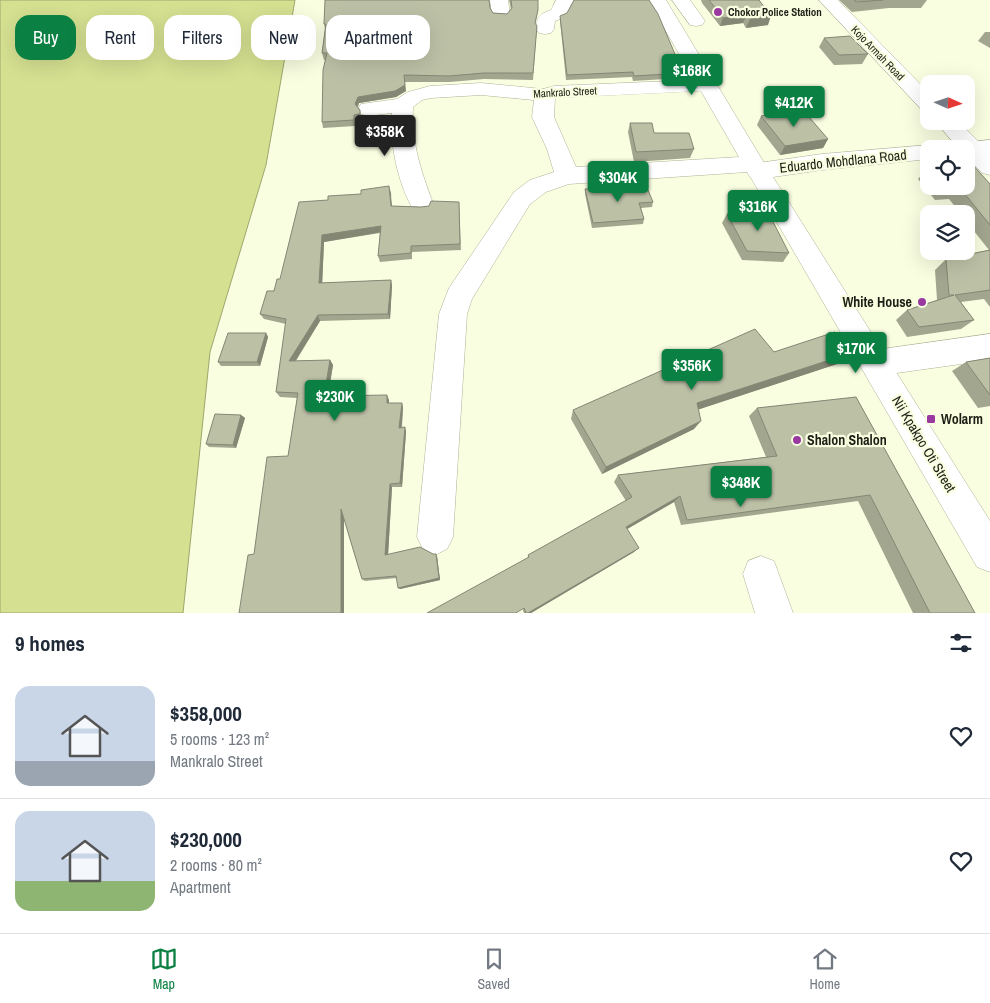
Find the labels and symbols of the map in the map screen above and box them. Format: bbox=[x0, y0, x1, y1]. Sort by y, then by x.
place label: Chokor Police Station bbox=[728, 5, 822, 19]
marker: Chokor Police Station bbox=[712, 6, 724, 18]
street label: Kojo Armah Road bbox=[848, 23, 908, 83]
pin: $168K bbox=[657, 54, 727, 96]
north arrow bbox=[920, 75, 975, 130]
street label: Mankralo Street bbox=[533, 83, 598, 101]
pin: $412K bbox=[759, 86, 829, 128]
pin: $358K bbox=[350, 114, 420, 157]
street label: Eduardo Mohdlana Road bbox=[779, 145, 907, 177]
pin: $304K bbox=[583, 160, 653, 203]
pin: $316K bbox=[723, 190, 793, 232]
place label: White House bbox=[842, 293, 912, 311]
marker: White House bbox=[916, 296, 928, 308]
pin: $170K bbox=[821, 332, 891, 374]
pin: $356K bbox=[657, 348, 727, 391]
pin: $230K bbox=[300, 380, 370, 422]
street label: Nii Kpakpo Oti Street bbox=[888, 393, 960, 495]
place label: Wolarm bbox=[941, 410, 983, 428]
marker: Wolarm bbox=[925, 413, 937, 425]
place label: Shalon Shalon bbox=[807, 431, 887, 449]
marker: Shalon Shalon bbox=[791, 434, 803, 446]
pin: $348K bbox=[706, 466, 776, 508]

